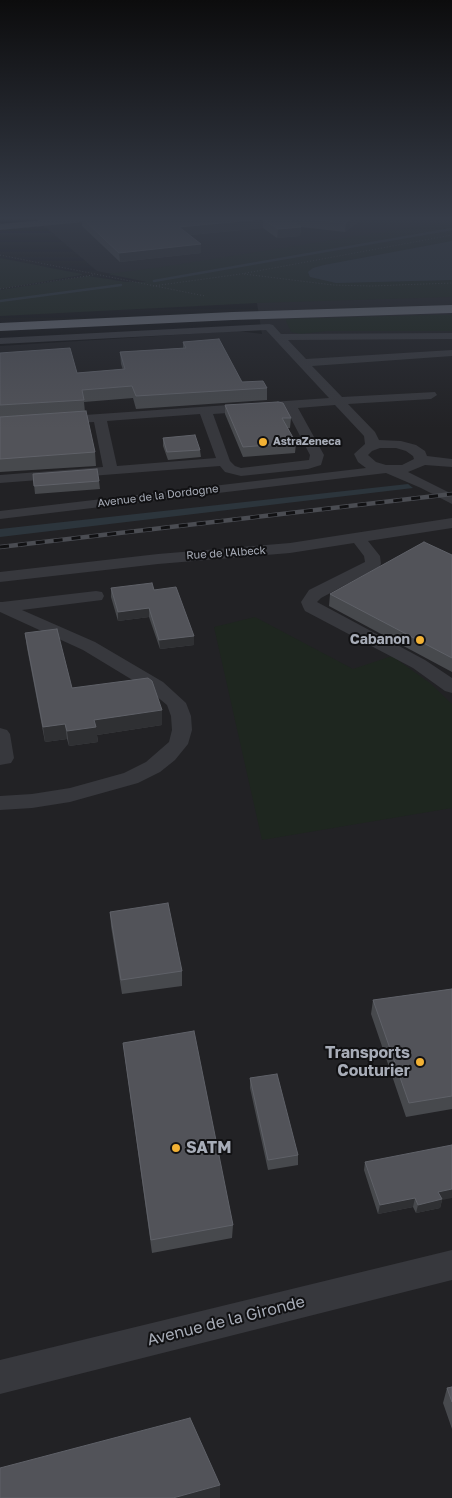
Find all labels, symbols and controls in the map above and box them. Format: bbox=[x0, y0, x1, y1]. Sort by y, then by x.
place label: AstraZeneca bbox=[273, 435, 341, 449]
marker: AstraZeneca bbox=[257, 436, 269, 448]
street label: Avenue de la Dordogne bbox=[97, 482, 219, 510]
street label: Rue de l'Albeck bbox=[186, 544, 266, 562]
place label: Cabanon bbox=[350, 632, 410, 648]
marker: Cabanon bbox=[414, 634, 426, 646]
place label: Transports Couturier bbox=[325, 1043, 410, 1081]
marker: Transports Couturier bbox=[414, 1056, 426, 1068]
place label: SATM bbox=[186, 1138, 231, 1158]
marker: SATM bbox=[170, 1142, 182, 1154]
street label: Avenue de la Gironde bbox=[145, 1292, 307, 1350]

